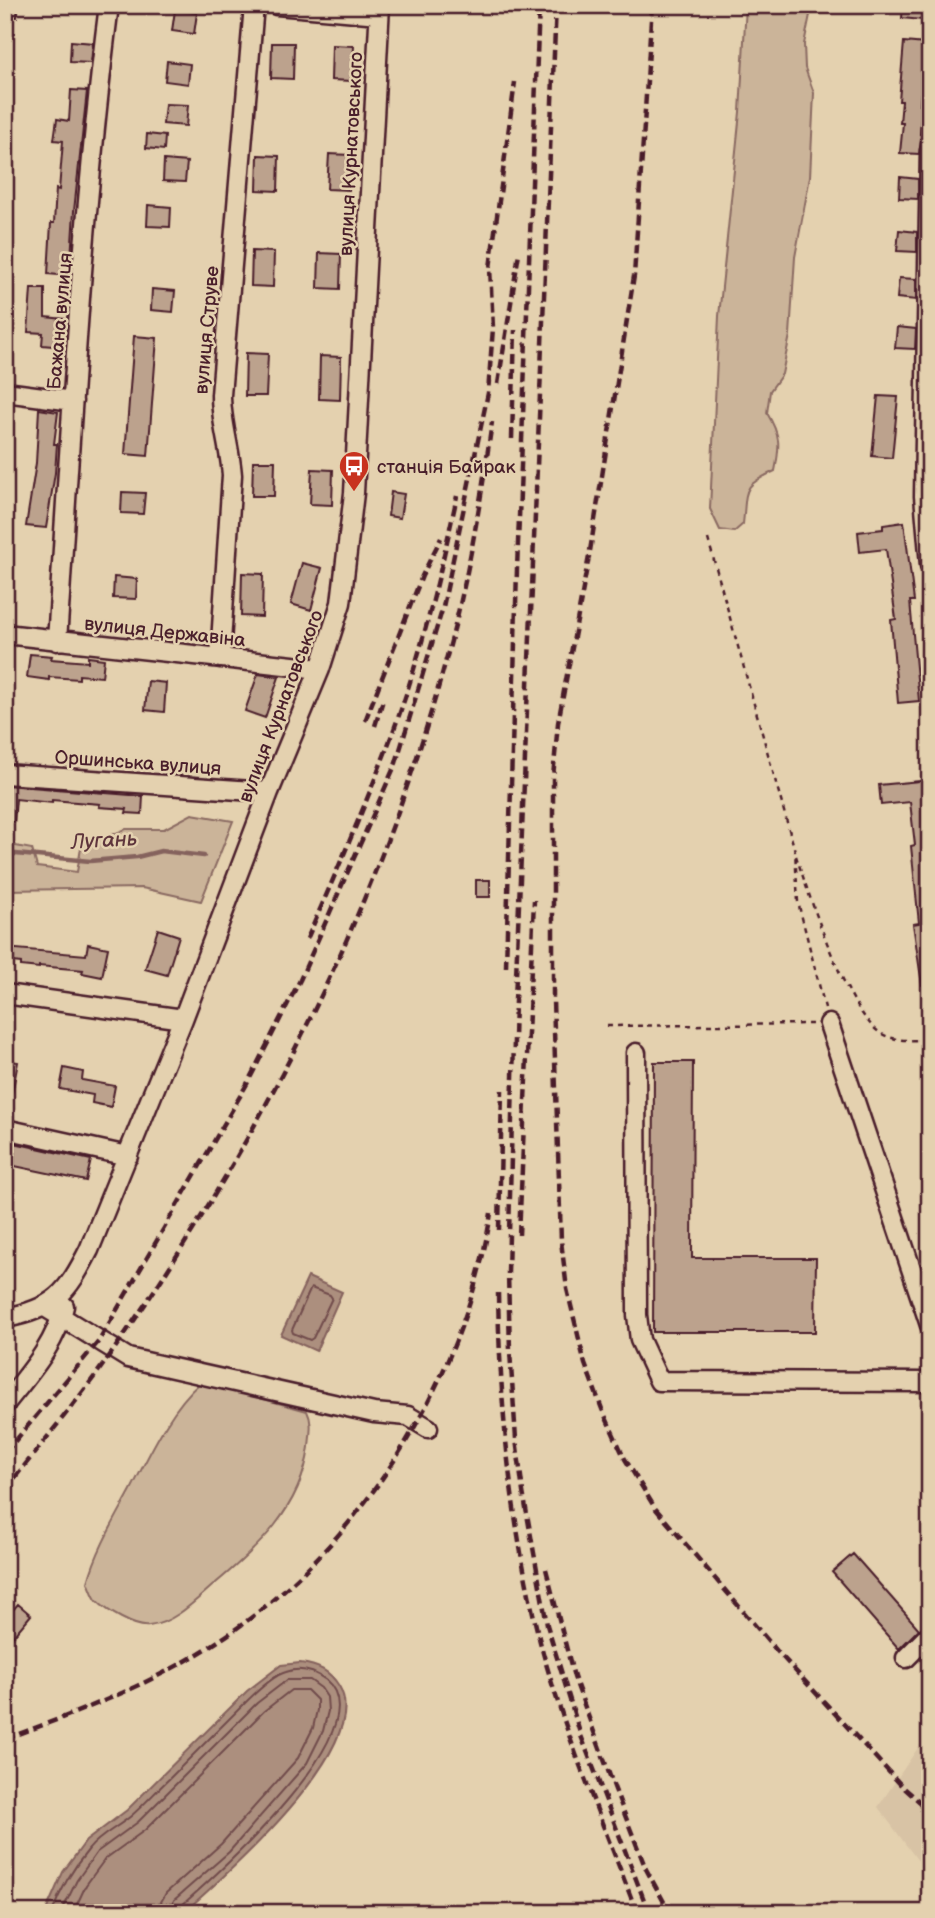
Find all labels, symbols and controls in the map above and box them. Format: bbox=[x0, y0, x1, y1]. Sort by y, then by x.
street label: вулиця Курнатовського bbox=[335, 51, 368, 257]
street label: Бажана вулиця bbox=[43, 252, 78, 391]
street label: вулиця Струве bbox=[190, 265, 225, 395]
bus stop icon: станція Байрак bbox=[337, 449, 371, 493]
place label: станція Байрак bbox=[377, 456, 516, 479]
street label: вулиця Курнатовського bbox=[234, 607, 329, 806]
street label: вулиця Державіна bbox=[83, 613, 247, 652]
street label: Оршинська вулиця bbox=[54, 746, 222, 781]
water label: Лугань bbox=[68, 826, 138, 855]

